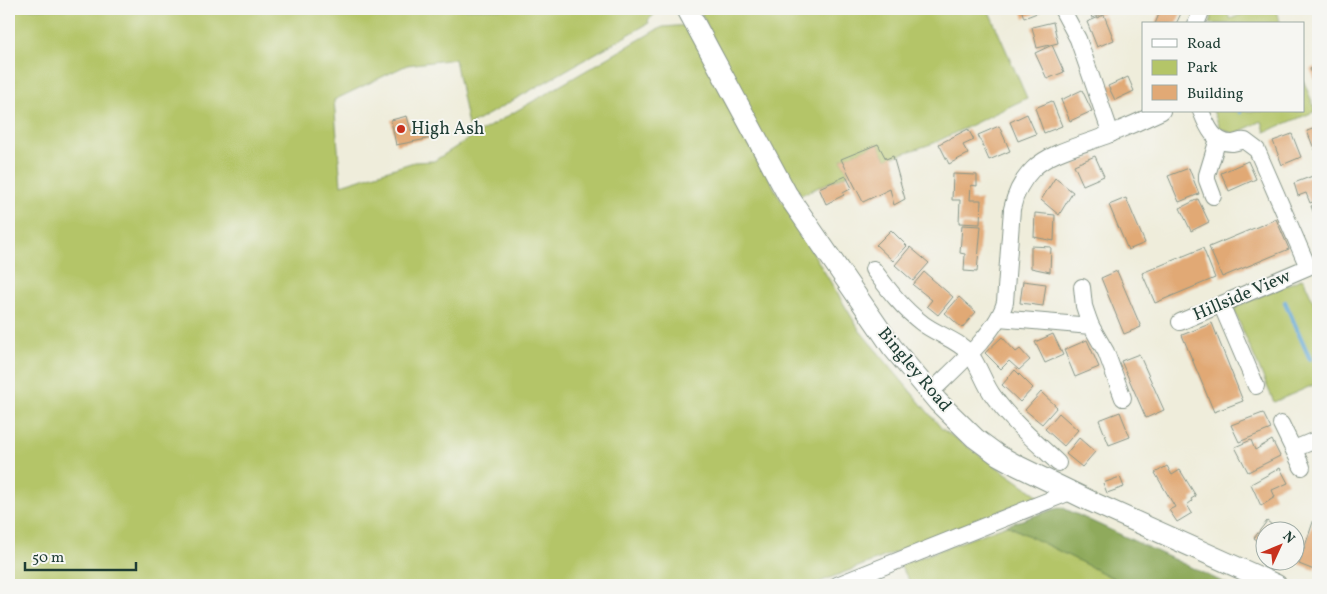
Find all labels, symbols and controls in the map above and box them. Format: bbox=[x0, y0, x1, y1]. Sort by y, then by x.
legend bbox=[1142, 22, 1304, 112]
text: Road bbox=[1187, 34, 1221, 55]
text: Park bbox=[1187, 58, 1218, 79]
text: Building bbox=[1187, 84, 1244, 105]
place label: High Ash bbox=[411, 117, 485, 142]
marker: High Ash bbox=[395, 123, 407, 135]
street label: Hillside View bbox=[1189, 264, 1295, 328]
street label: Bingley Road bbox=[871, 322, 957, 418]
north arrow bbox=[1254, 522, 1304, 572]
text: N bbox=[1278, 528, 1299, 548]
scale bar bbox=[25, 539, 136, 571]
text: 50 m bbox=[32, 548, 64, 569]

